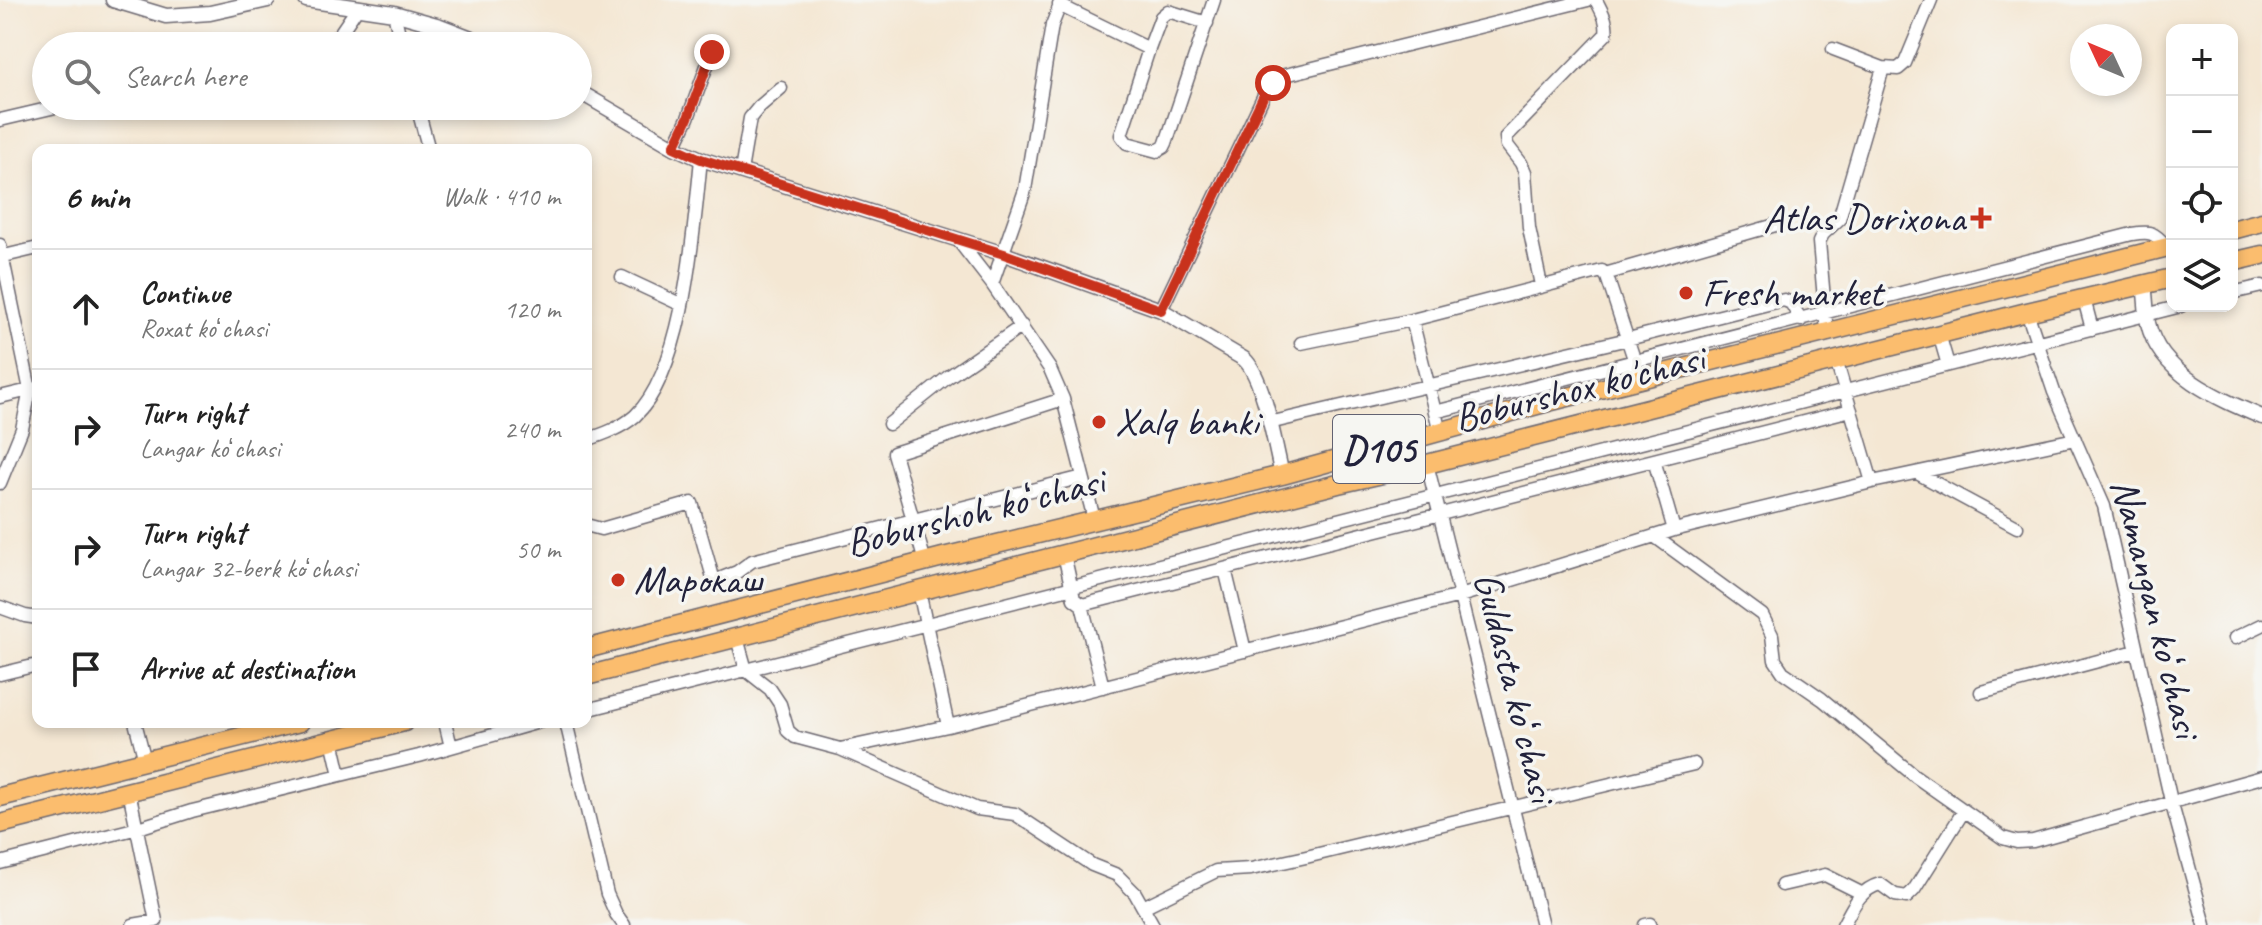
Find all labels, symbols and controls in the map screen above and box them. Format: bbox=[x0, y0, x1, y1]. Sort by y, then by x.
north arrow bbox=[2070, 24, 2142, 96]
map controls bbox=[2166, 24, 2238, 312]
button: + bbox=[2166, 24, 2238, 96]
search box bbox=[32, 32, 592, 120]
route end bbox=[694, 34, 730, 70]
icon: search bbox=[60, 54, 104, 98]
text: Search here bbox=[124, 57, 246, 95]
route start bbox=[1255, 65, 1291, 101]
button: − bbox=[2166, 96, 2238, 168]
button: locate bbox=[2166, 168, 2238, 240]
text: 6 min bbox=[64, 175, 130, 218]
text: Walk · 410 m bbox=[443, 180, 560, 213]
place label: Atlas Dorixona bbox=[1763, 193, 1968, 243]
marker: Atlas Dorixona bbox=[1972, 209, 1990, 227]
button: layers bbox=[2166, 240, 2238, 312]
place label: Fresh market bbox=[1702, 268, 1886, 318]
text: Continue bbox=[140, 274, 230, 312]
marker: Fresh market bbox=[1677, 284, 1695, 302]
icon: ahead bbox=[64, 287, 108, 331]
text: 120 m bbox=[504, 293, 560, 326]
text: Roxat koʻchasi bbox=[140, 312, 268, 345]
street label: Boburshox ko'chasi bbox=[1449, 332, 1713, 443]
text: Turn right bbox=[140, 394, 245, 432]
place label: Xalq banki bbox=[1115, 397, 1263, 447]
icon: right bbox=[64, 407, 108, 451]
text: 240 m bbox=[504, 413, 560, 446]
marker: Xalq banki bbox=[1090, 413, 1108, 431]
road number: D105 bbox=[1333, 415, 1425, 483]
text: Langar koʻchasi bbox=[140, 432, 280, 465]
street label: Boburshoh koʻchasi bbox=[841, 455, 1114, 568]
street label: Namangan koʻchasi bbox=[2100, 474, 2213, 747]
text: Turn right bbox=[140, 514, 245, 552]
icon: right bbox=[64, 527, 108, 571]
text: 50 m bbox=[516, 533, 560, 566]
text: Langar 32-berk koʻchasi bbox=[140, 552, 357, 585]
place label: Марокаш bbox=[634, 555, 765, 605]
street label: Guldasta koʻchasi bbox=[1462, 567, 1569, 811]
marker: Марокаш bbox=[609, 571, 627, 589]
icon: arrive bbox=[64, 647, 108, 691]
text: Arrive at destination bbox=[140, 650, 355, 688]

